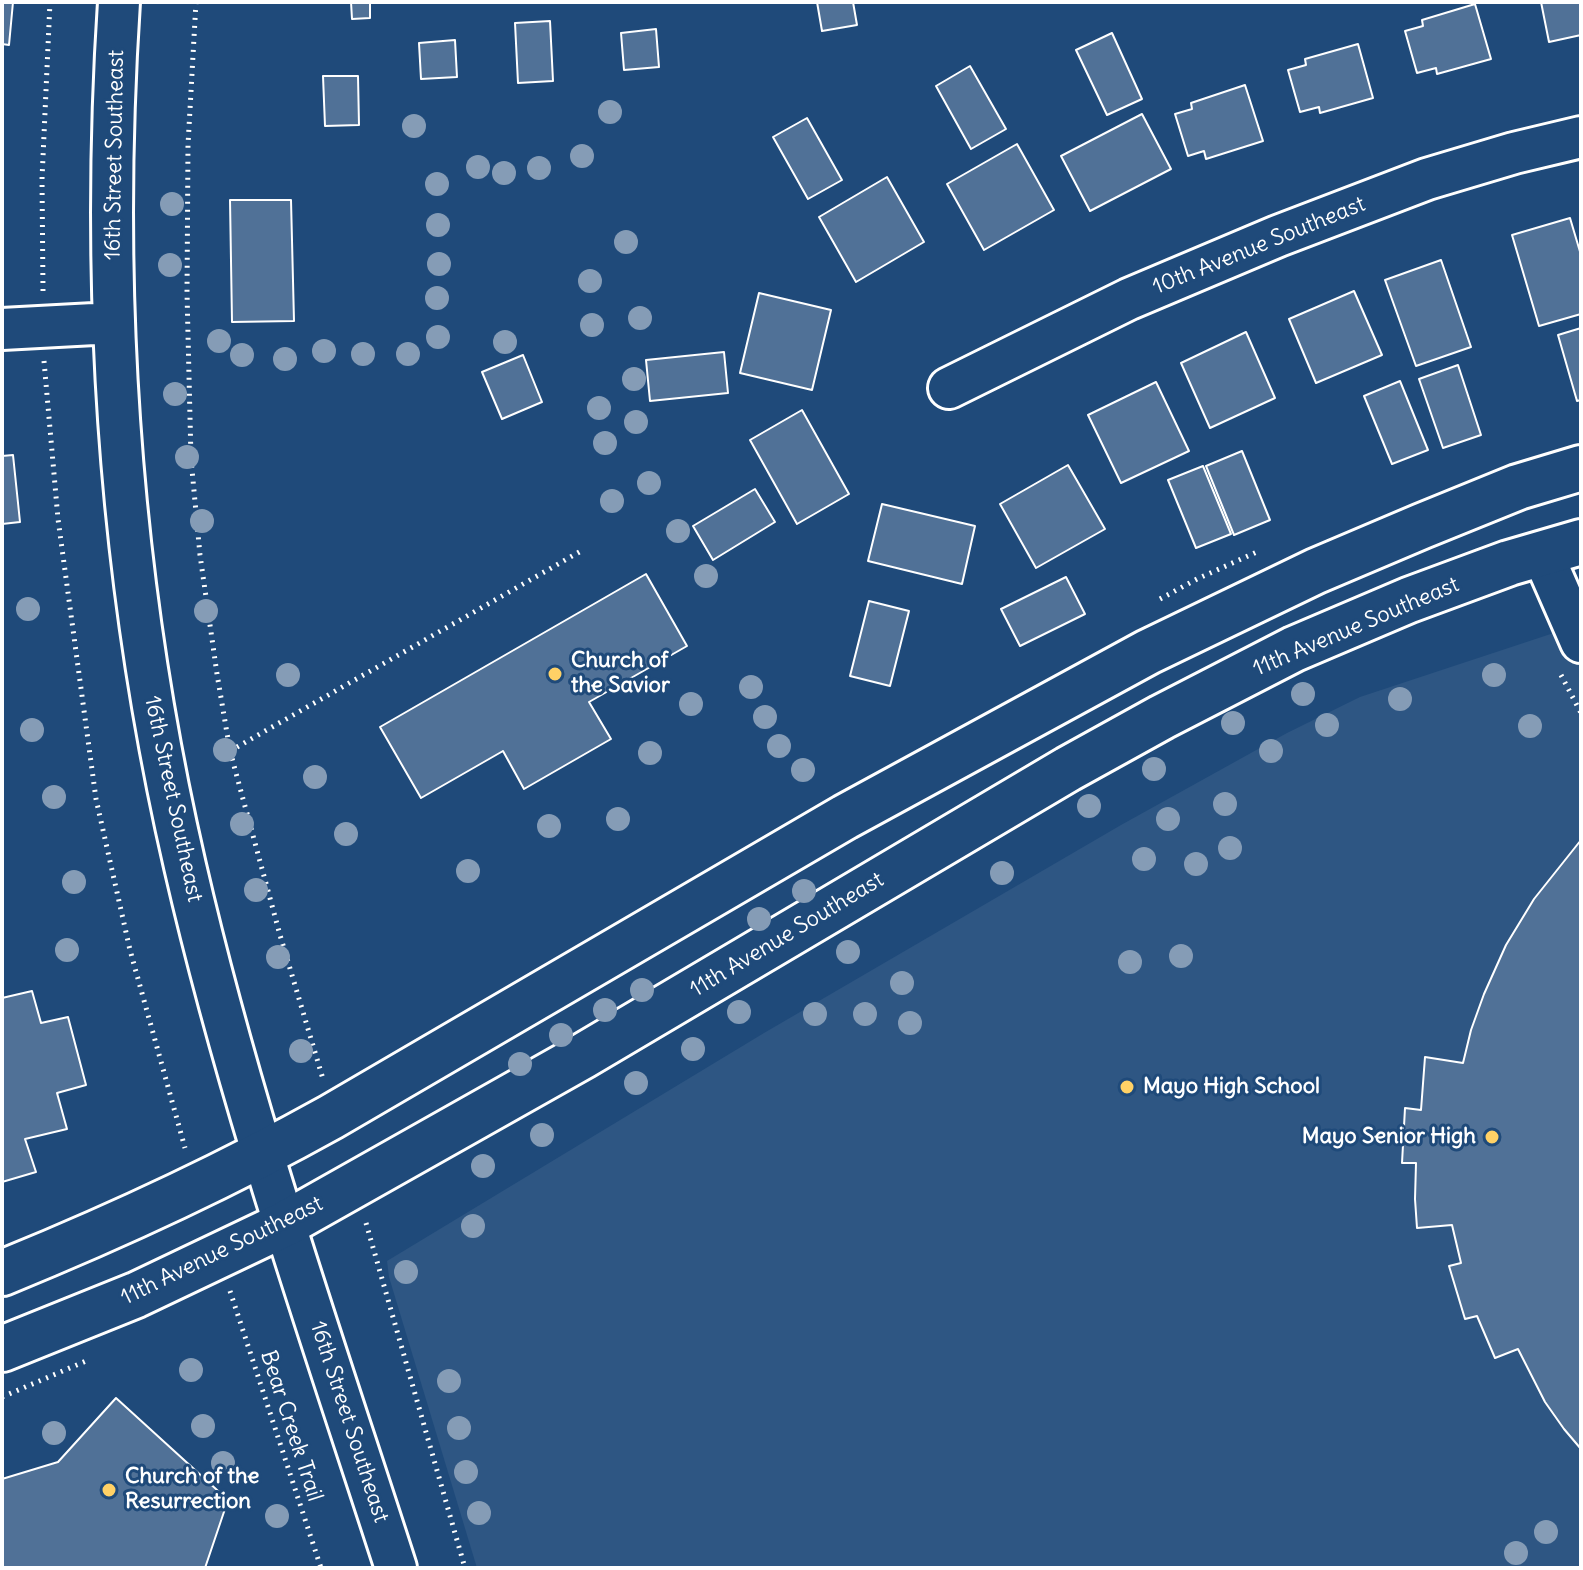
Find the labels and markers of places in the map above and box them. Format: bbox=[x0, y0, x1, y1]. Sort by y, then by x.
place label: Church of the Savior bbox=[571, 648, 670, 700]
marker: Church of the Savior bbox=[546, 665, 564, 683]
place label: Mayo High School bbox=[1143, 1074, 1320, 1100]
marker: Mayo High School bbox=[1118, 1078, 1136, 1096]
place label: Mayo Senior High bbox=[1302, 1124, 1476, 1150]
marker: Mayo Senior High bbox=[1483, 1128, 1501, 1146]
place label: Church of the Resurrection bbox=[125, 1464, 259, 1516]
marker: Church of the Resurrection bbox=[100, 1481, 118, 1499]

